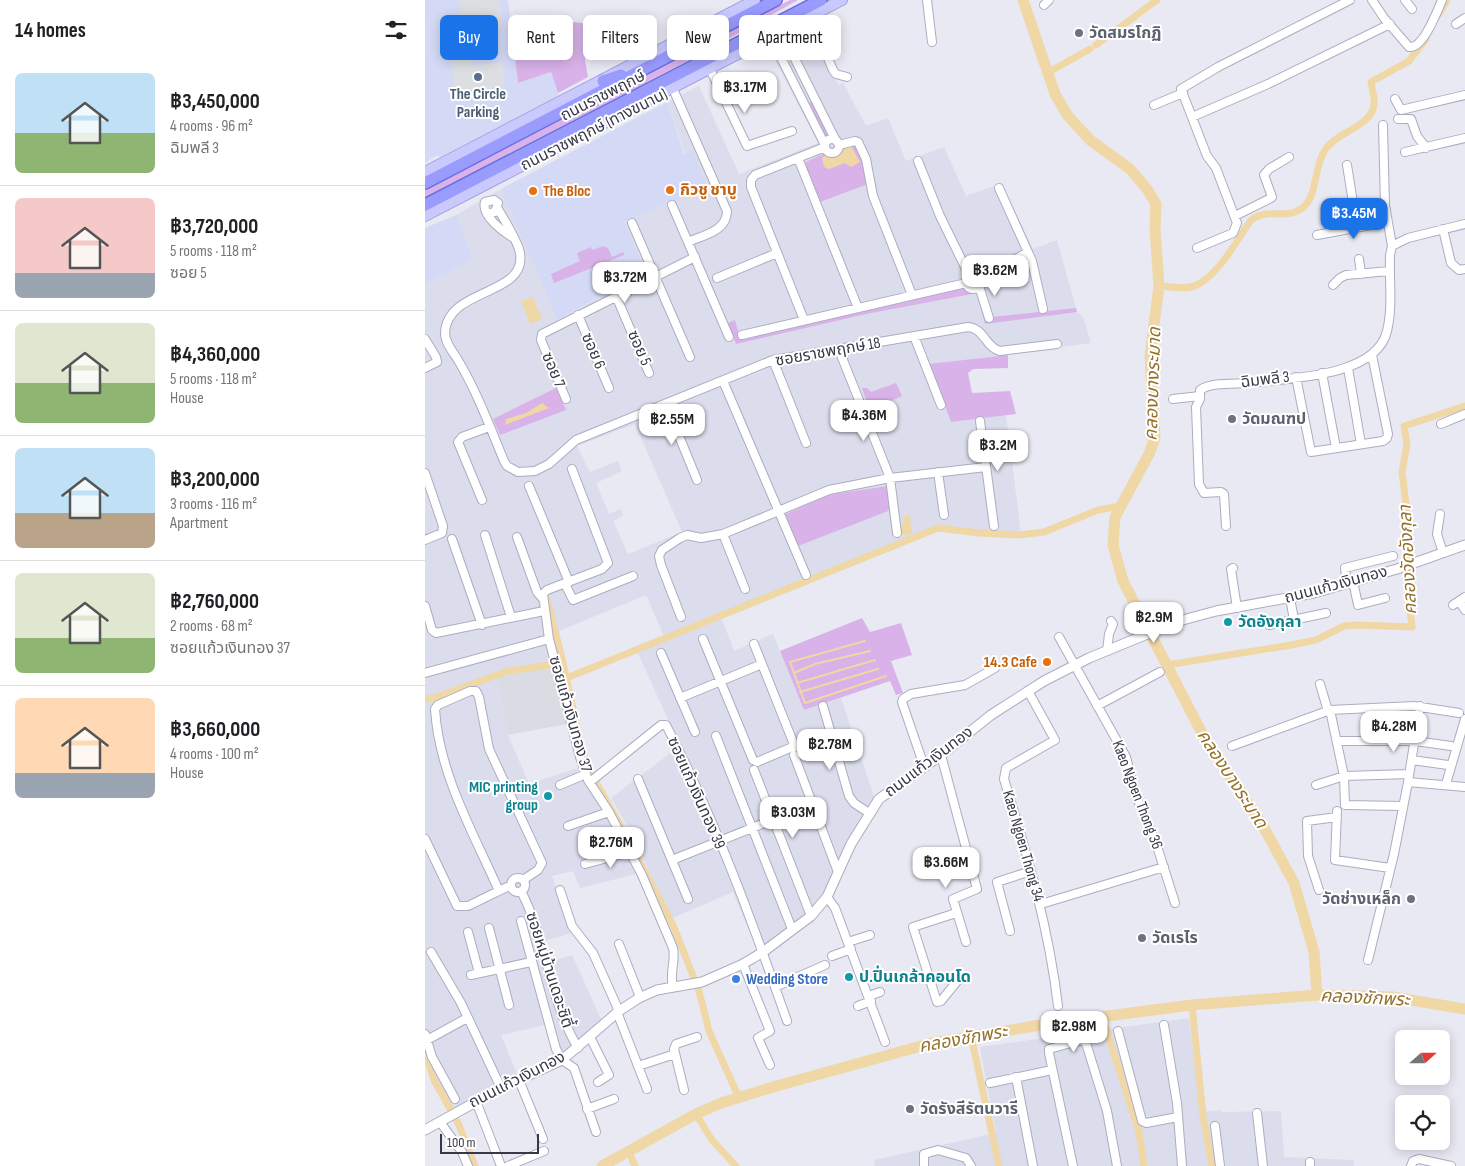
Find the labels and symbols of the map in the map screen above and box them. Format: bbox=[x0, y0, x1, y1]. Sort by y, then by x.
place label: วัดสมรโกฏิ bbox=[1089, 24, 1161, 43]
marker: วัดสมรโกฏิ bbox=[1073, 27, 1085, 39]
street label: ถนนราชพฤกษ์ bbox=[557, 66, 649, 126]
marker: The Circle Parking bbox=[472, 71, 484, 83]
pin: ฿3.17M bbox=[704, 72, 786, 114]
place label: The Circle Parking bbox=[450, 85, 506, 122]
street label: ถนนราชพฤกษ์ (ทางขนาน) bbox=[517, 85, 671, 175]
place label: กิวชู ชาบู bbox=[680, 181, 737, 200]
place label: The Bloc bbox=[543, 182, 591, 201]
marker: กิวชู ชาบู bbox=[664, 184, 676, 196]
marker: The Bloc bbox=[527, 185, 539, 197]
pin: ฿3.45M bbox=[1313, 198, 1395, 240]
pin: ฿3.62M bbox=[954, 254, 1036, 297]
pin: ฿3.72M bbox=[584, 262, 666, 304]
water label: คลองบางระมาด bbox=[1141, 326, 1166, 441]
street label: ซอย 5 bbox=[623, 327, 655, 369]
street label: ซอย 6 bbox=[577, 330, 609, 372]
street label: ซอยราชพฤกษ์ 18 bbox=[774, 333, 882, 371]
street label: ซอย 7 bbox=[537, 349, 569, 391]
street label: ฉิมพลี 3 bbox=[1240, 368, 1290, 392]
pin: ฿4.36M bbox=[823, 400, 905, 442]
pin: ฿2.55M bbox=[631, 404, 713, 446]
place label: วัดมณฑป bbox=[1242, 410, 1306, 429]
marker: วัดมณฑป bbox=[1226, 413, 1238, 425]
pin: ฿3.2M bbox=[963, 430, 1033, 472]
water label: คลองวัดอังกุลา bbox=[1395, 504, 1421, 615]
street label: ถนนแก้วเงินทอง bbox=[1282, 562, 1390, 608]
pin: ฿2.9M bbox=[1119, 602, 1189, 644]
place label: วัดอังกุลา bbox=[1238, 613, 1302, 632]
marker: วัดอังกุลา bbox=[1222, 616, 1234, 628]
place label: 14.3 Cafe bbox=[984, 653, 1037, 672]
street label: ซอยแก้วเงินทอง 37 bbox=[544, 654, 596, 775]
marker: 14.3 Cafe bbox=[1041, 656, 1053, 668]
pin: ฿4.28M bbox=[1353, 710, 1435, 753]
street label: ถนนแก้วเงินทอง bbox=[881, 723, 977, 801]
water label: คลองบางระมาด bbox=[1192, 726, 1272, 833]
pin: ฿2.78M bbox=[789, 728, 871, 771]
street label: ซอยแก้วเงินทอง 39 bbox=[663, 734, 729, 852]
street label: Kaeo Ngoen Thong 36 bbox=[1107, 738, 1167, 852]
place label: MIC printing group bbox=[469, 778, 538, 815]
street label: Kaeo Ngoen Thong 34 bbox=[998, 788, 1048, 904]
marker: MIC printing group bbox=[542, 790, 554, 802]
pin: ฿3.03M bbox=[752, 796, 834, 839]
pin: ฿2.76M bbox=[570, 826, 652, 869]
pin: ฿3.66M bbox=[905, 846, 987, 889]
place label: วัดช่างเหล็ก bbox=[1322, 890, 1401, 909]
marker: วัดช่างเหล็ก bbox=[1405, 893, 1417, 905]
street label: ซอยหมู่บ้านเดอะซิตี้ bbox=[521, 909, 580, 1030]
place label: วัดเรไร bbox=[1152, 929, 1198, 948]
marker: วัดเรไร bbox=[1136, 932, 1148, 944]
place label: ป.ปิ่นเกล้าคอนโด bbox=[859, 965, 971, 987]
place label: Wedding Store bbox=[746, 970, 828, 989]
marker: ป.ปิ่นเกล้าคอนโด bbox=[843, 971, 855, 983]
marker: Wedding Store bbox=[730, 973, 742, 985]
water label: คลองชักพระ bbox=[1320, 985, 1412, 1011]
pin: ฿2.98M bbox=[1033, 1010, 1115, 1053]
water label: คลองชักพระ bbox=[917, 1021, 1011, 1057]
north arrow bbox=[1395, 1030, 1450, 1085]
street label: ถนนแก้วเงินทอง bbox=[466, 1048, 568, 1112]
place label: วัดรังสีรัตนวารี bbox=[920, 1100, 1018, 1119]
marker: วัดรังสีรัตนวารี bbox=[904, 1103, 916, 1115]
scale bar bbox=[440, 1131, 539, 1154]

